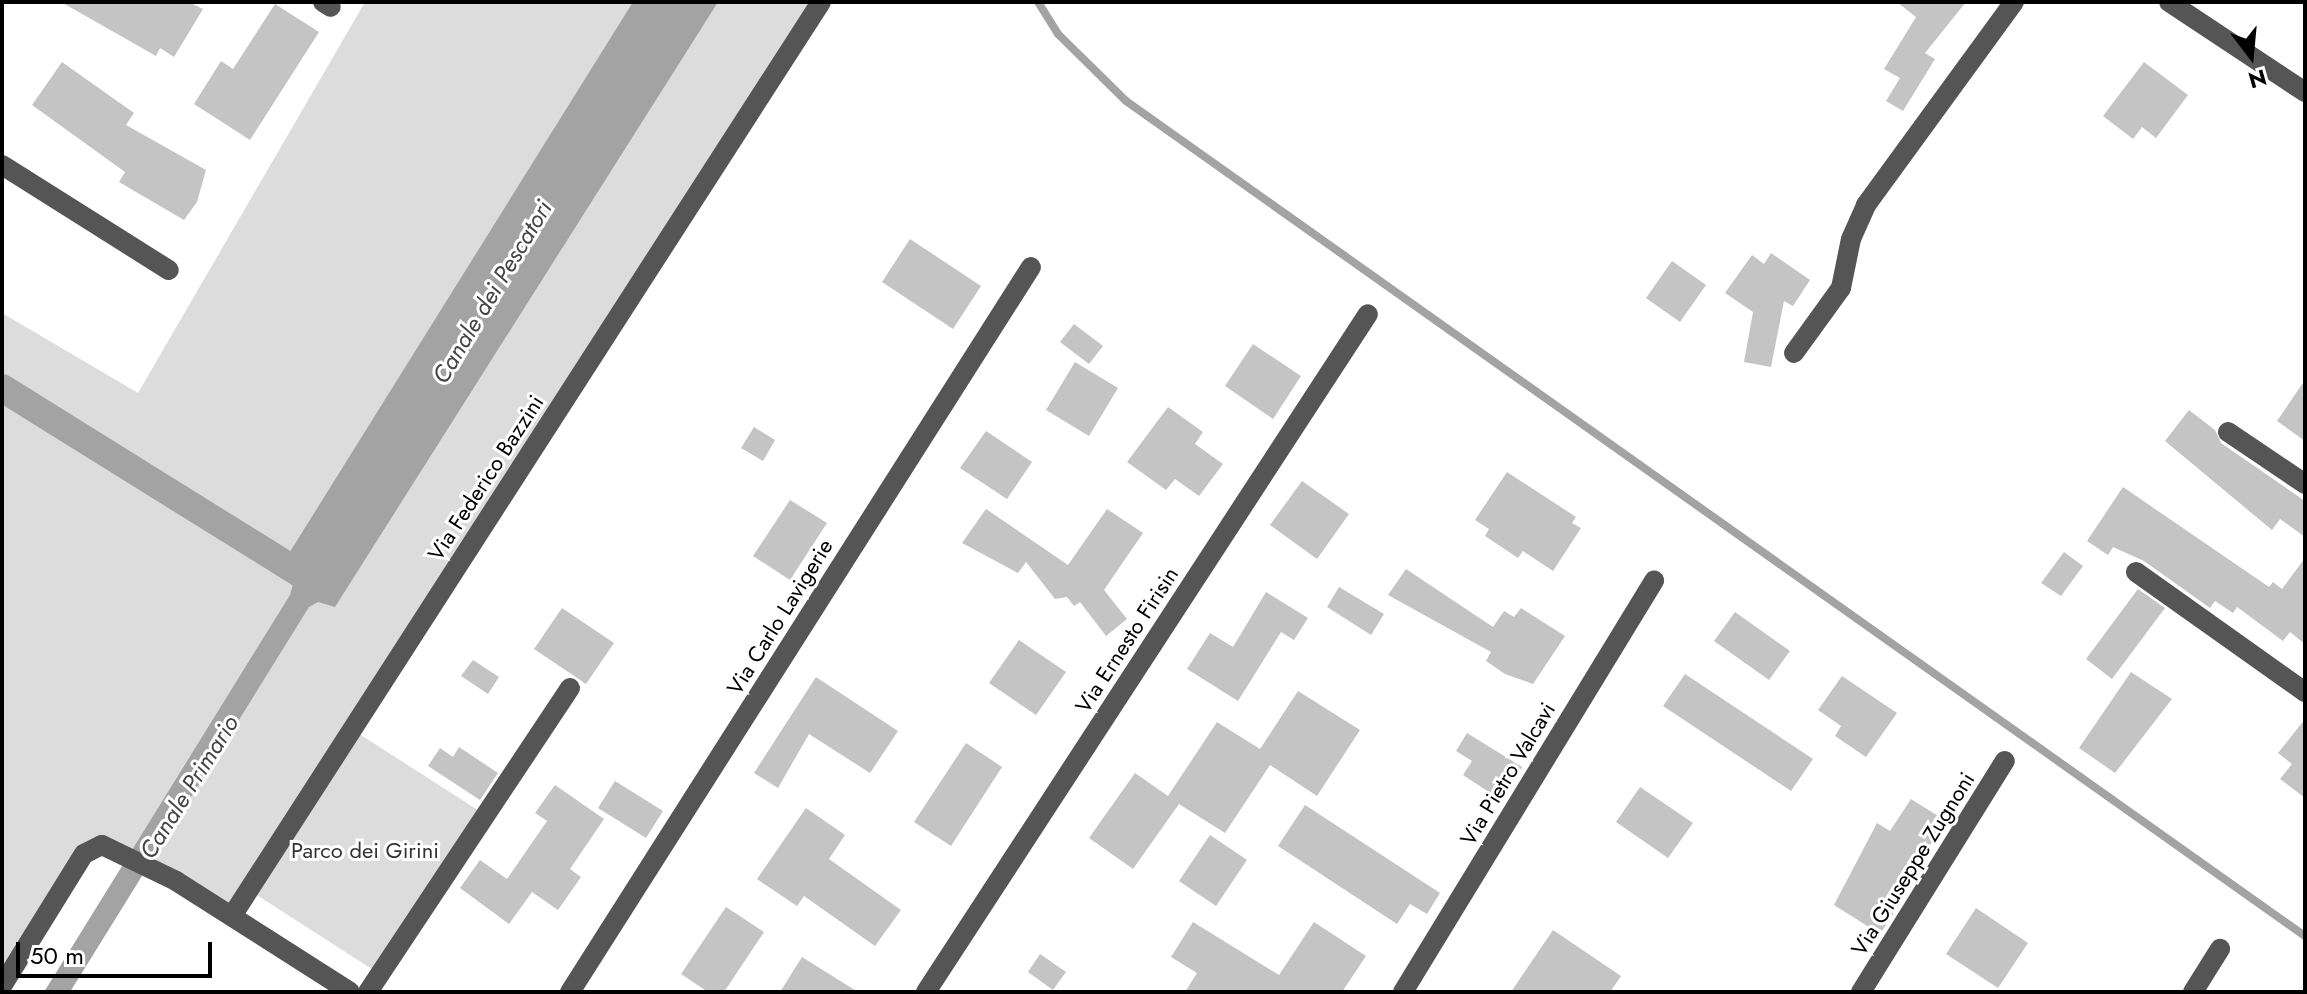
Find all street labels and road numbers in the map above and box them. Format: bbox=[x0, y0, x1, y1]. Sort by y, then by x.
street label: Via Federico Bazzini bbox=[423, 390, 549, 566]
street label: Via Carlo Lavigerie bbox=[722, 534, 838, 700]
street label: Via Ernesto Firisin bbox=[1070, 562, 1184, 718]
street label: Via Pietro Valcavi bbox=[1455, 698, 1561, 850]
street label: Via Giuseppe Zugnoni bbox=[1846, 767, 1980, 961]

